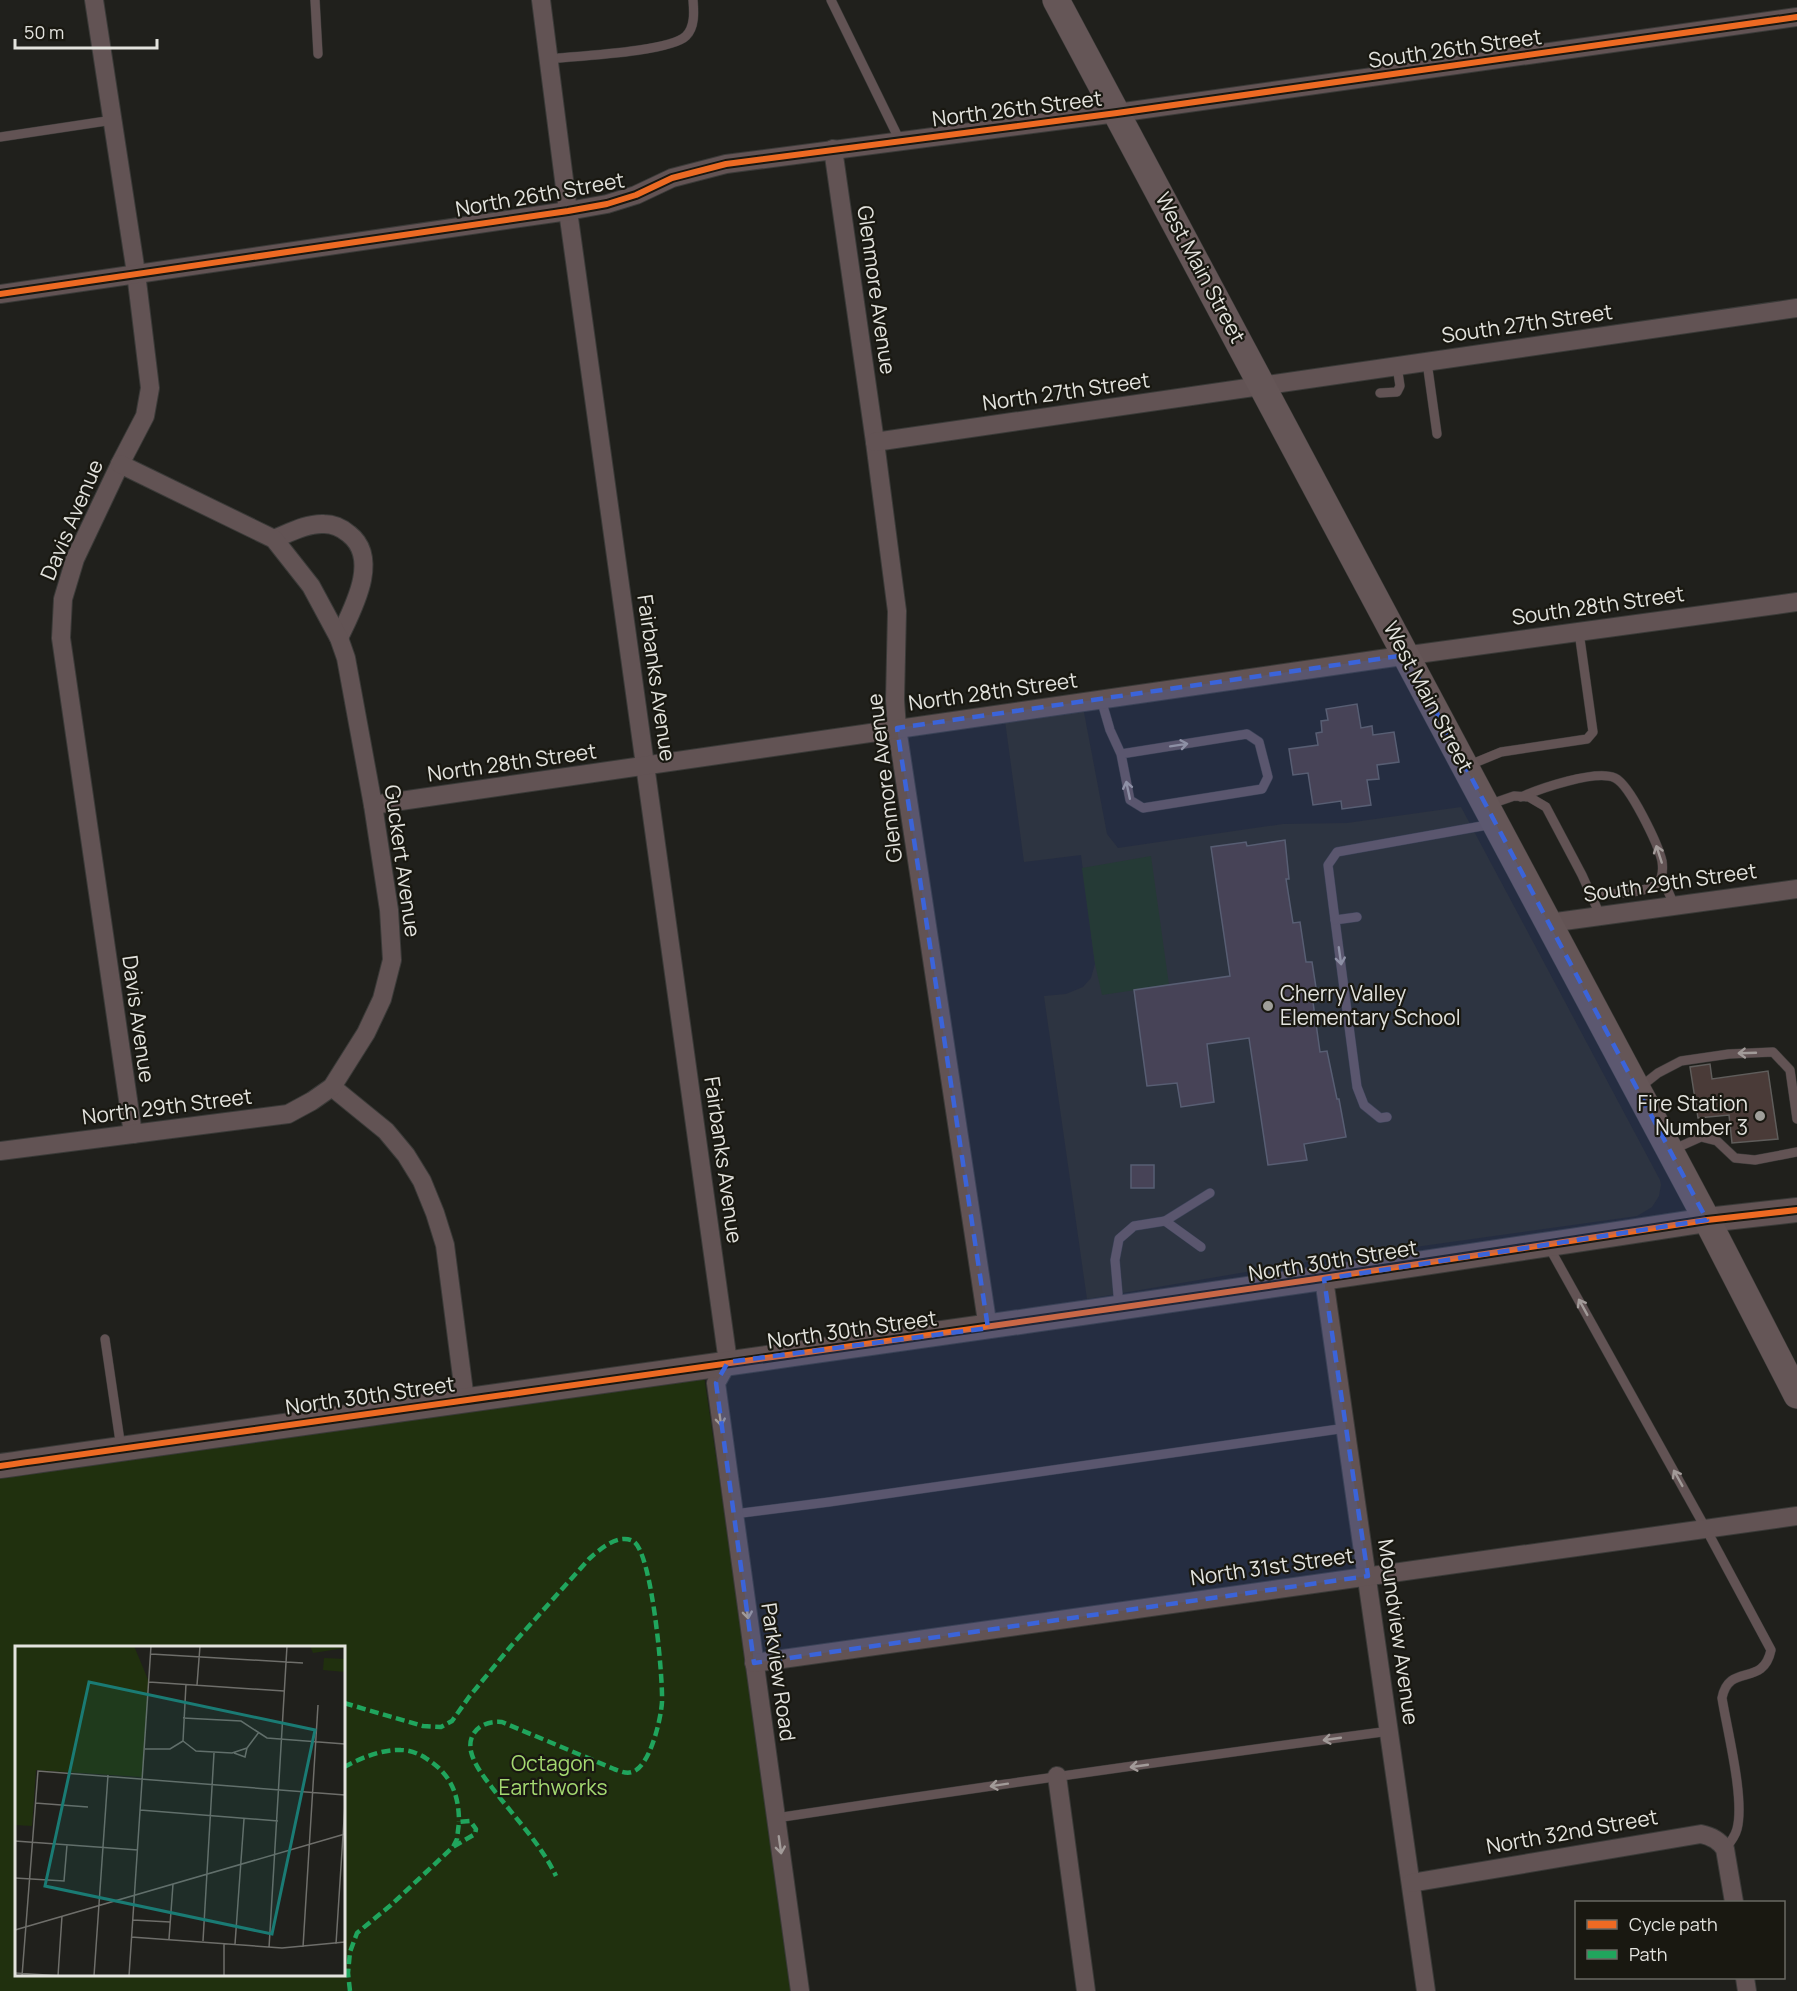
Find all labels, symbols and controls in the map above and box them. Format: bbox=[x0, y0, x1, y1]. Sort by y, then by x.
scale bar bbox=[15, 12, 158, 50]
text: 50 m bbox=[24, 20, 64, 44]
street label: South 26th Street bbox=[1366, 22, 1543, 74]
street label: North 26th Street bbox=[930, 84, 1104, 132]
street label: North 26th Street bbox=[453, 165, 627, 223]
street label: West Main Street bbox=[1149, 187, 1252, 348]
street label: Glenmore Avenue bbox=[851, 204, 903, 376]
street label: South 27th Street bbox=[1440, 297, 1614, 349]
street label: North 27th Street bbox=[980, 365, 1151, 417]
street label: Davis Avenue bbox=[33, 455, 109, 584]
street label: South 28th Street bbox=[1510, 579, 1686, 631]
street label: Fairbanks Avenue bbox=[631, 593, 683, 763]
street label: West Main Street bbox=[1377, 616, 1480, 777]
street label: North 28th Street bbox=[907, 665, 1079, 717]
street label: Glenmore Avenue bbox=[860, 692, 908, 864]
street label: North 28th Street bbox=[426, 736, 598, 788]
one-way arrow bbox=[1168, 739, 1188, 750]
one-way arrow bbox=[1122, 781, 1133, 800]
street label: Guckert Avenue bbox=[378, 783, 428, 939]
one-way arrow bbox=[1652, 845, 1663, 864]
street label: South 29th Street bbox=[1581, 856, 1758, 908]
one-way arrow bbox=[1334, 946, 1345, 965]
street label: Davis Avenue bbox=[116, 954, 162, 1084]
place label: Cherry Valley Elementary School bbox=[1280, 979, 1461, 1031]
marker: Cherry Valley Elementary School bbox=[1261, 999, 1275, 1013]
one-way arrow bbox=[1738, 1048, 1758, 1059]
street label: Fairbanks Avenue bbox=[698, 1075, 750, 1245]
street label: North 29th Street bbox=[80, 1082, 254, 1130]
place label: Fire Station Number 3 bbox=[1637, 1089, 1748, 1141]
marker: Fire Station Number 3 bbox=[1753, 1109, 1767, 1123]
street label: North 30th Street bbox=[1246, 1233, 1419, 1287]
one-way arrow bbox=[1577, 1299, 1588, 1317]
street label: North 30th Street bbox=[765, 1303, 938, 1355]
street label: North 30th Street bbox=[283, 1369, 456, 1421]
one-way arrow bbox=[715, 1407, 726, 1426]
one-way arrow bbox=[1672, 1470, 1684, 1487]
street label: Moundview Avenue bbox=[1372, 1537, 1426, 1726]
street label: North 31st Street bbox=[1188, 1541, 1355, 1591]
one-way arrow bbox=[742, 1600, 753, 1620]
street label: Parkview Road bbox=[755, 1601, 803, 1743]
inset map bbox=[15, 1646, 345, 1976]
one-way arrow bbox=[1322, 1733, 1342, 1744]
park label: Octagon Earthworks bbox=[498, 1749, 608, 1801]
one-way arrow bbox=[1129, 1761, 1149, 1772]
one-way arrow bbox=[990, 1779, 1009, 1790]
street label: North 32nd Street bbox=[1484, 1802, 1660, 1860]
one-way arrow bbox=[774, 1835, 785, 1854]
legend bbox=[1575, 1901, 1785, 1979]
text: Cycle path bbox=[1629, 1912, 1718, 1936]
text: Path bbox=[1629, 1942, 1667, 1966]

